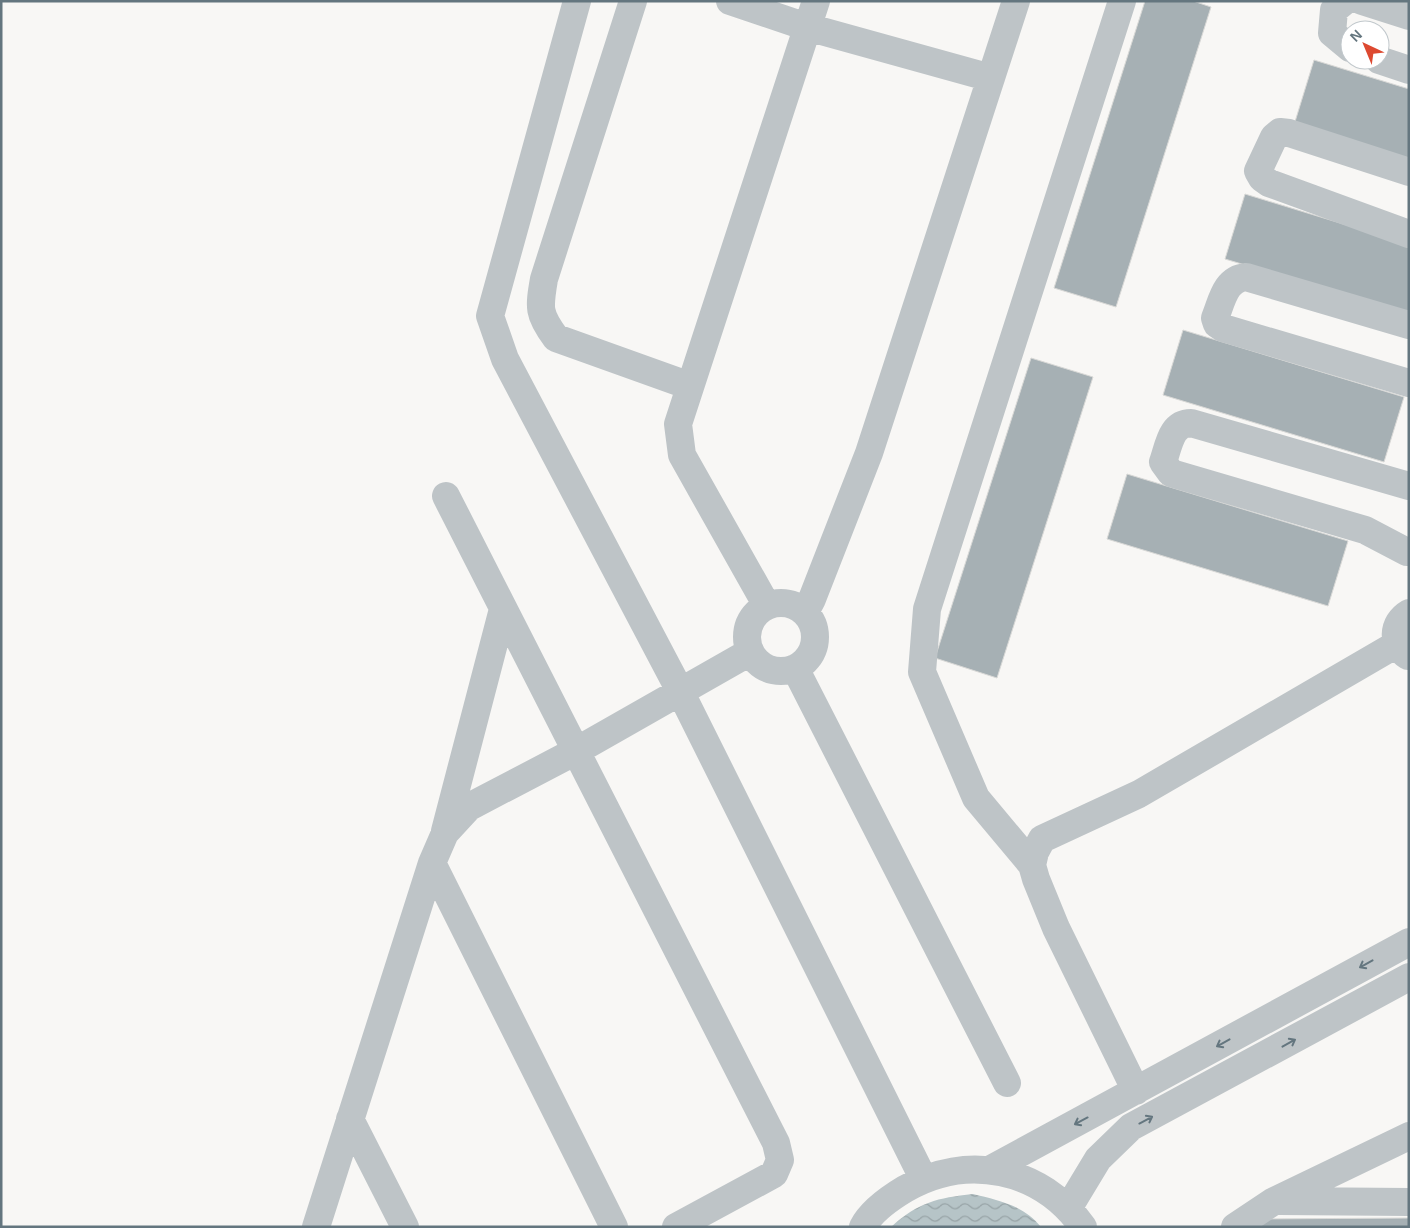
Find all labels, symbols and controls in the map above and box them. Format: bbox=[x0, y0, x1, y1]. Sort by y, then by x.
north arrow bbox=[1340, 20, 1390, 70]
text: N bbox=[1347, 26, 1365, 45]
one-way arrow bbox=[1359, 960, 1373, 970]
one-way arrow bbox=[1216, 1038, 1231, 1048]
one-way arrow bbox=[1281, 1038, 1296, 1047]
one-way arrow bbox=[1138, 1114, 1153, 1124]
one-way arrow bbox=[1073, 1116, 1088, 1126]

